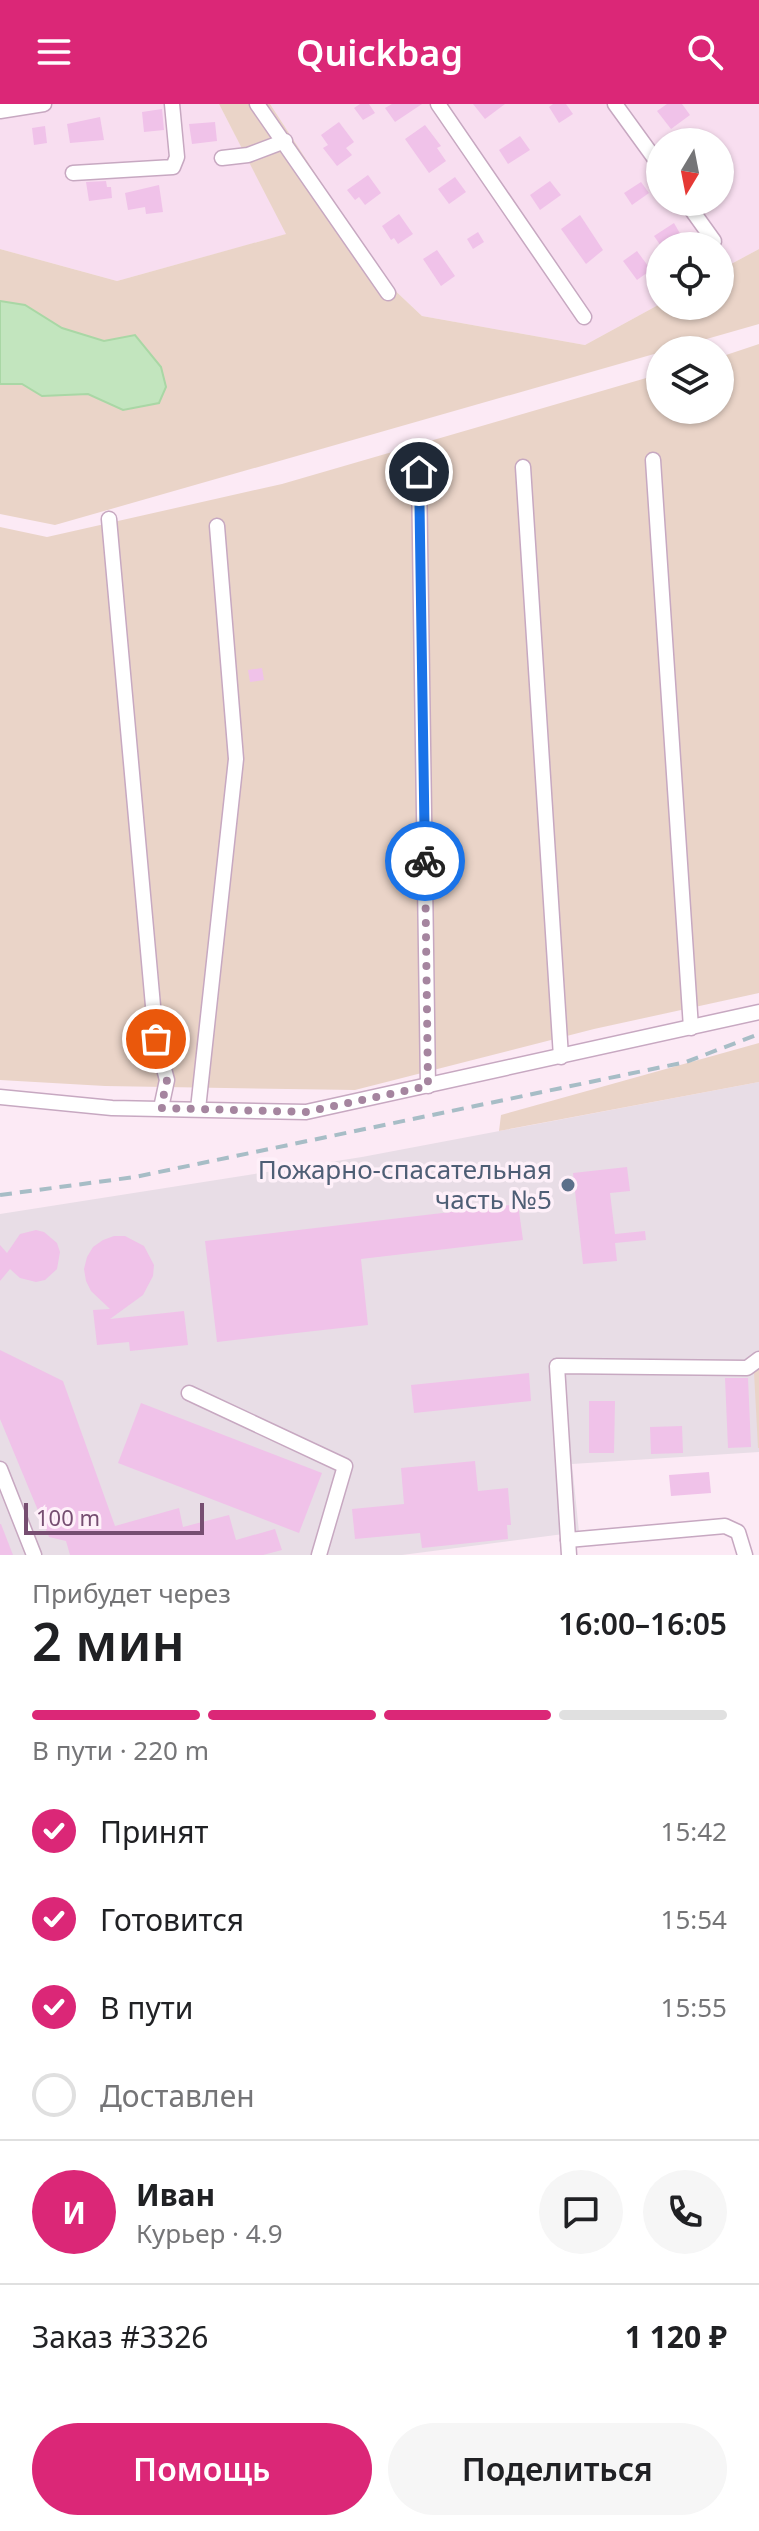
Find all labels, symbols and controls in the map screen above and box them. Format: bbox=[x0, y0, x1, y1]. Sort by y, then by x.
text: Quickbag bbox=[296, 28, 463, 77]
icon: menu bbox=[32, 30, 76, 74]
icon: search bbox=[683, 30, 727, 74]
north arrow bbox=[646, 128, 734, 216]
map controls bbox=[646, 128, 734, 424]
button: locate bbox=[646, 232, 734, 320]
button: layers bbox=[646, 336, 734, 424]
pin bbox=[385, 438, 453, 506]
icon: home bbox=[397, 450, 441, 494]
courier bbox=[385, 821, 465, 901]
icon: bike bbox=[403, 839, 447, 883]
pin bbox=[122, 1005, 190, 1073]
icon: bag bbox=[134, 1017, 178, 1061]
place label: Пожарно-спасательная часть №5 bbox=[258, 1151, 552, 1217]
marker: Пожарно-спасательная часть №5 bbox=[559, 1176, 577, 1194]
scale bar bbox=[24, 1499, 204, 1535]
text: 100 m bbox=[36, 1502, 100, 1532]
text: Прибудет через bbox=[32, 1575, 231, 1611]
text: 16:00–16:05 bbox=[558, 1603, 727, 1644]
text: 2 мин bbox=[32, 1605, 185, 1676]
text: В пути · 220 m bbox=[32, 1732, 209, 1768]
icon: check bbox=[32, 1809, 76, 1853]
text: Принят bbox=[100, 1811, 209, 1852]
text: 15:42 bbox=[661, 1813, 727, 1849]
icon: check bbox=[32, 1897, 76, 1941]
text: Готовится bbox=[100, 1899, 244, 1940]
text: 15:54 bbox=[661, 1901, 727, 1937]
icon: check bbox=[32, 1985, 76, 2029]
text: В пути bbox=[100, 1987, 193, 2028]
text: 15:55 bbox=[661, 1989, 727, 2025]
text: Доставлен bbox=[100, 2075, 255, 2116]
button: chat bbox=[539, 2170, 623, 2254]
button: phone bbox=[643, 2170, 727, 2254]
text: Иван bbox=[136, 2174, 215, 2215]
text: И bbox=[62, 2192, 86, 2233]
text: Курьер · 4.9 bbox=[136, 2215, 283, 2251]
text: Заказ #3326 bbox=[32, 2316, 208, 2357]
text: 1 120 ₽ bbox=[625, 2316, 727, 2357]
button: Помощь bbox=[32, 2423, 372, 2515]
button: Поделиться bbox=[388, 2423, 727, 2515]

